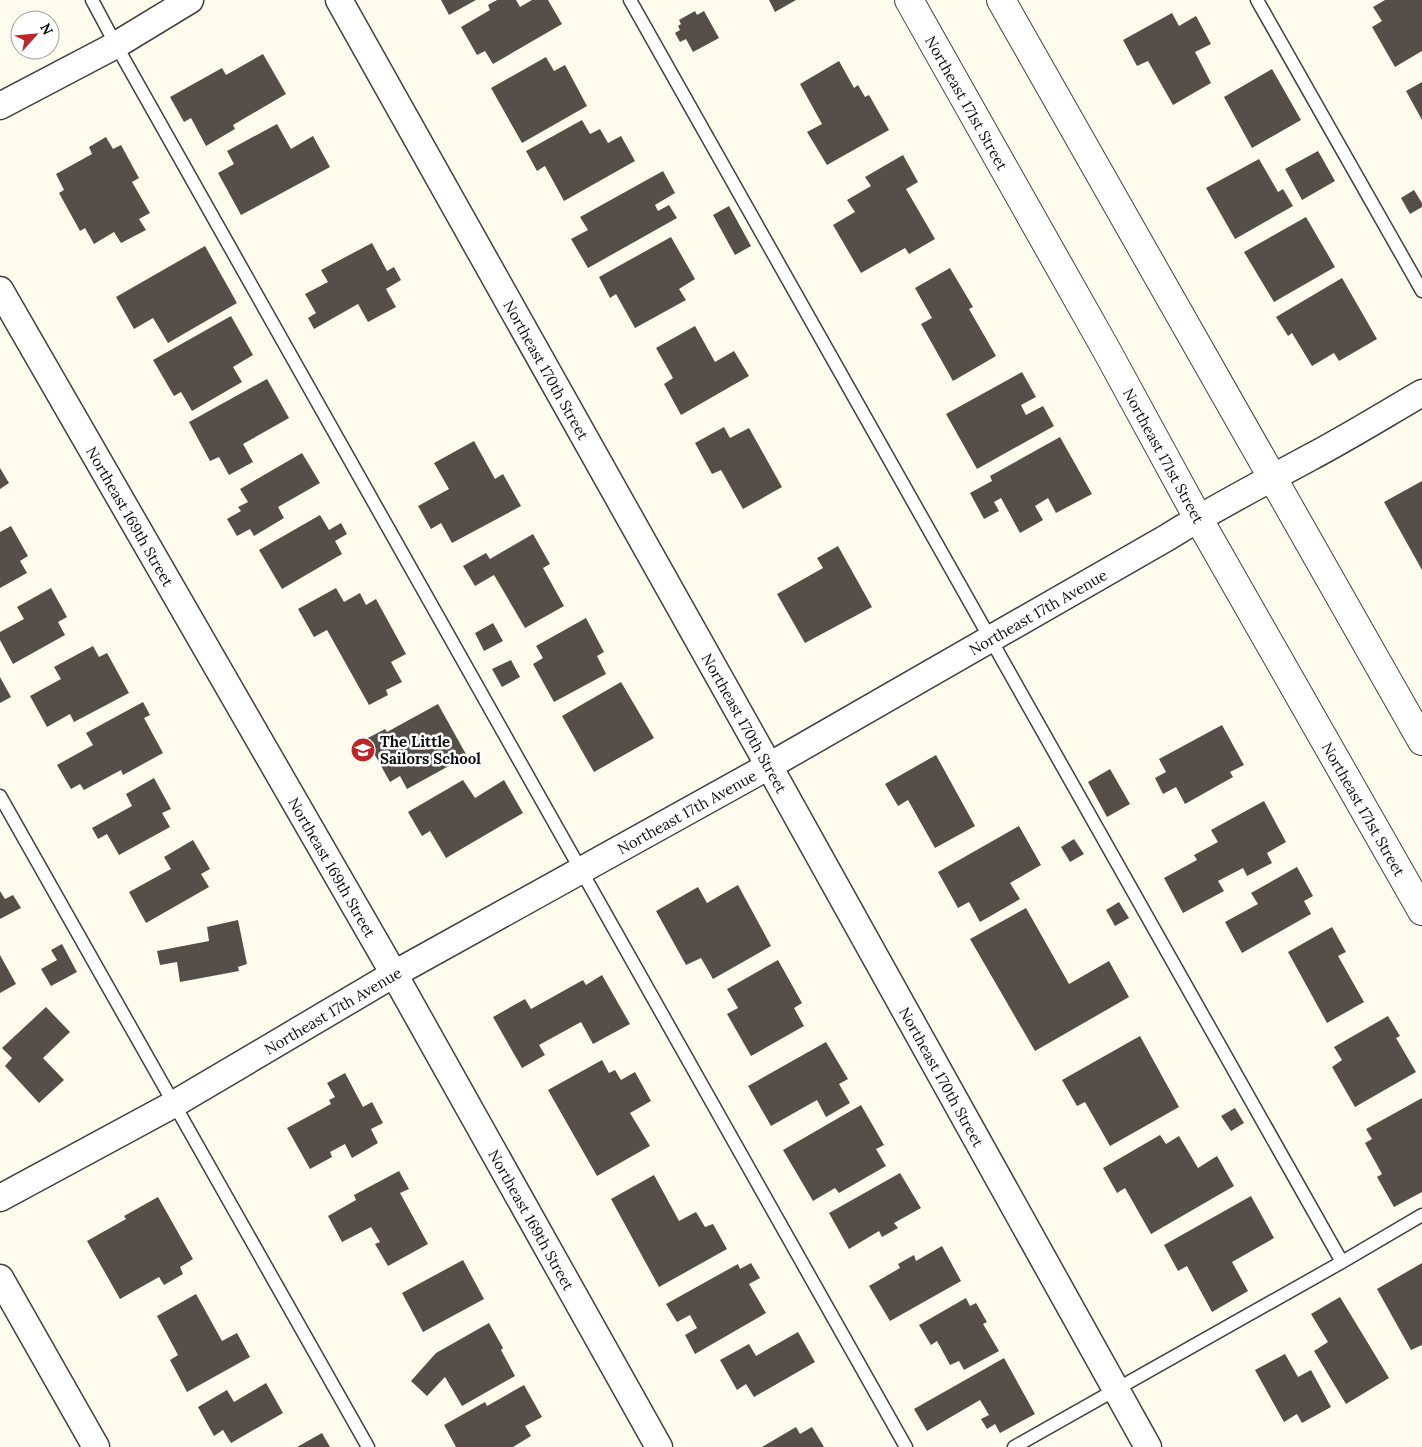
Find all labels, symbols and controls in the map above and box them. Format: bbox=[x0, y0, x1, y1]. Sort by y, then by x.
north arrow bbox=[10, 10, 60, 60]
text: N bbox=[36, 20, 57, 38]
street label: Northeast 171st Street bbox=[922, 32, 1012, 173]
street label: Northeast 170th Street bbox=[500, 297, 593, 443]
street label: Northeast 171st Street bbox=[1119, 385, 1209, 527]
street label: Northeast 169th Street bbox=[83, 443, 178, 590]
street label: Northeast 17th Avenue bbox=[965, 565, 1110, 659]
street label: Northeast 170th Street bbox=[698, 650, 792, 796]
place label: The Little Sailors School bbox=[380, 732, 481, 768]
school or university icon: The Little Sailors School bbox=[350, 737, 376, 763]
street label: Northeast 171st Street bbox=[1318, 739, 1410, 879]
street label: Northeast 17th Avenue bbox=[614, 765, 760, 858]
street label: Northeast 169th Street bbox=[285, 794, 380, 941]
street label: Northeast 17th Avenue bbox=[261, 962, 405, 1058]
street label: Northeast 170th Street bbox=[895, 1003, 989, 1150]
street label: Northeast 169th Street bbox=[485, 1146, 579, 1294]

